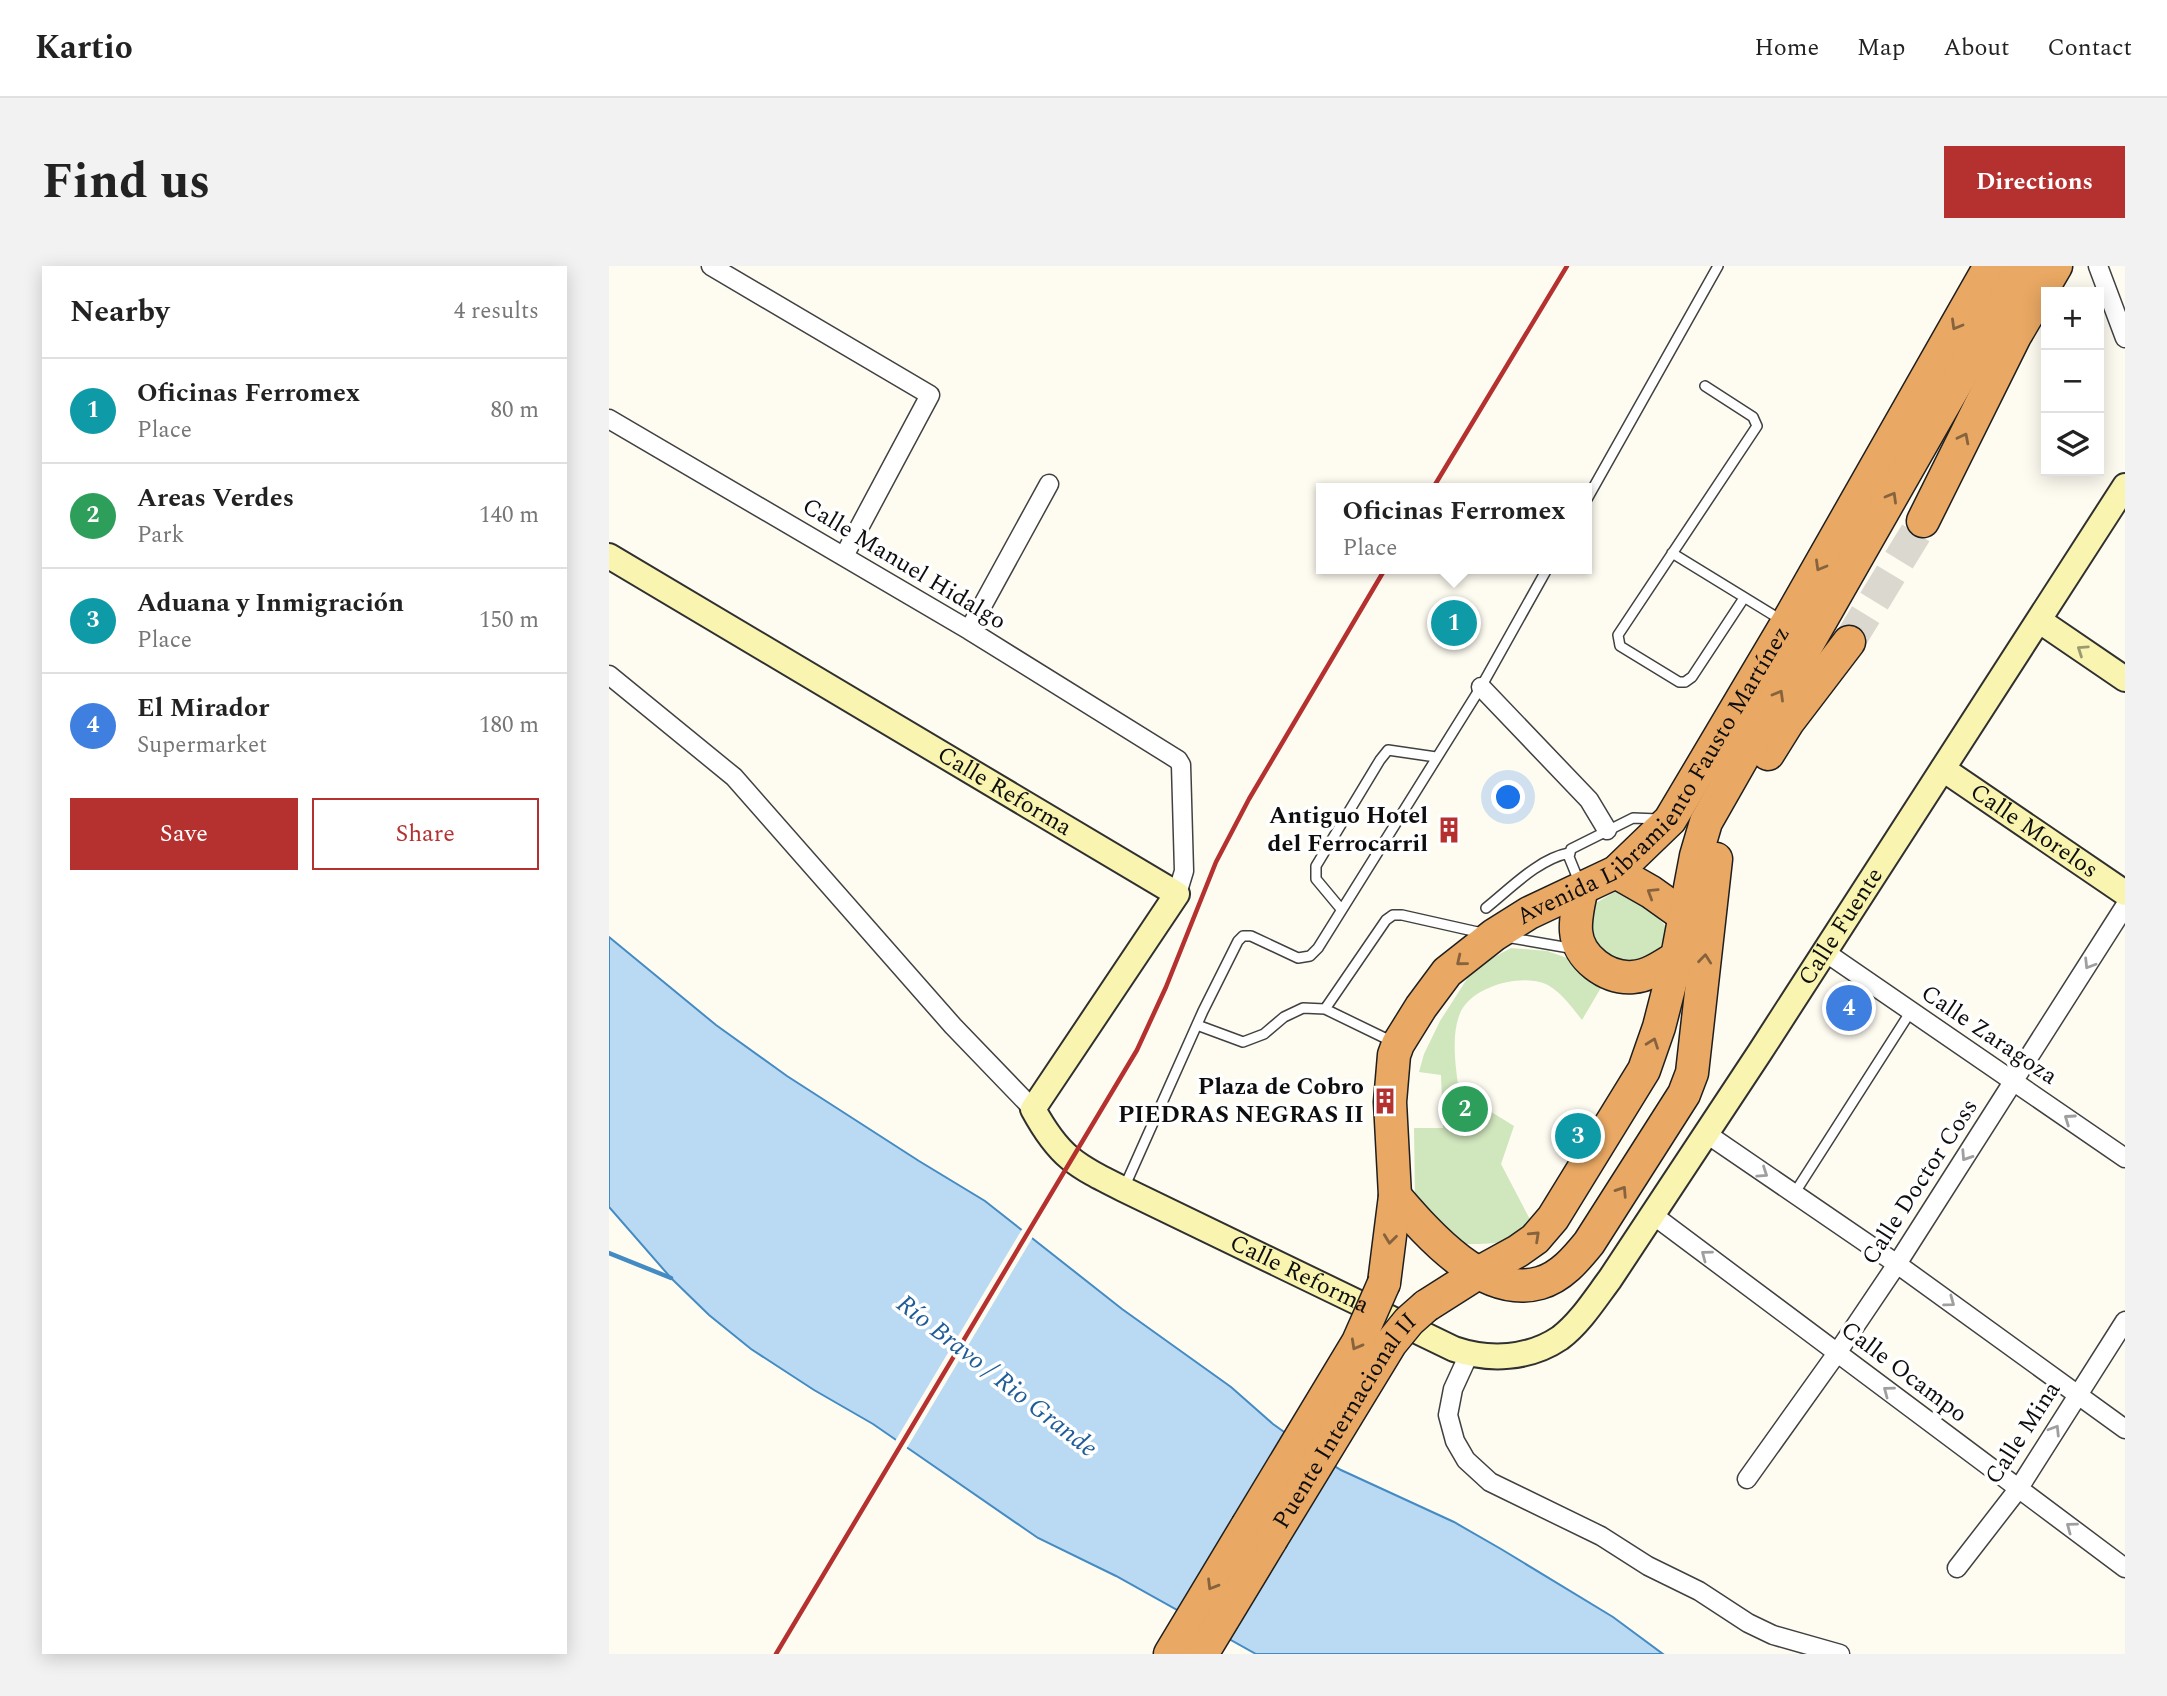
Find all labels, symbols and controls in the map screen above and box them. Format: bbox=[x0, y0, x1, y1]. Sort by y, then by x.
text: Kartio bbox=[35, 23, 133, 73]
text: Home bbox=[1754, 30, 1819, 66]
text: Map bbox=[1857, 30, 1905, 66]
text: About bbox=[1943, 30, 2009, 66]
text: Contact bbox=[2047, 30, 2132, 66]
text: Find us bbox=[42, 145, 210, 220]
button: Directions bbox=[1944, 146, 2125, 218]
map controls bbox=[2041, 287, 2104, 476]
button: + bbox=[2041, 287, 2104, 350]
text: Nearby bbox=[70, 289, 169, 335]
text: 4 results bbox=[454, 294, 539, 329]
one-way arrow bbox=[1952, 318, 1965, 331]
button: − bbox=[2041, 350, 2104, 413]
text: Oficinas Ferromex bbox=[137, 373, 360, 413]
text: 1 bbox=[87, 393, 99, 428]
text: 80 m bbox=[490, 393, 539, 428]
text: Place bbox=[137, 413, 192, 448]
button: layers bbox=[2041, 413, 2104, 476]
one-way arrow bbox=[1955, 433, 1969, 445]
text: Areas Verdes bbox=[137, 478, 294, 518]
popup bbox=[1316, 483, 1592, 574]
street label: Calle Manuel Hidalgo bbox=[795, 489, 1013, 639]
text: Oficinas Ferromex bbox=[1343, 491, 1565, 531]
one-way arrow bbox=[1884, 492, 1897, 504]
text: 2 bbox=[87, 498, 99, 533]
text: 140 m bbox=[479, 498, 539, 533]
text: Park bbox=[137, 518, 184, 553]
text: Place bbox=[1343, 531, 1397, 566]
one-way arrow bbox=[1815, 558, 1828, 571]
text: Aduana y Inmigración bbox=[137, 583, 404, 623]
pin: 1 bbox=[1431, 597, 1477, 649]
text: 3 bbox=[87, 603, 99, 638]
text: 150 m bbox=[479, 603, 539, 638]
street label: Avenida Libramiento Fausto Martínez bbox=[1509, 619, 1799, 935]
text: Place bbox=[137, 623, 192, 658]
one-way arrow bbox=[2077, 646, 2090, 658]
text: El Mirador bbox=[137, 688, 269, 728]
one-way arrow bbox=[1771, 689, 1784, 702]
text: 4 bbox=[87, 708, 99, 743]
text: 180 m bbox=[479, 708, 539, 743]
text: Supermarket bbox=[137, 728, 267, 763]
street label: Calle Reforma bbox=[930, 737, 1079, 846]
street label: Calle Morelos bbox=[1962, 774, 2105, 888]
your location bbox=[1491, 780, 1525, 814]
button: Save bbox=[70, 798, 298, 870]
button: Share bbox=[312, 798, 539, 870]
place label: Antiguo Hotel del Ferrocarril bbox=[1268, 798, 1428, 862]
building icon: Antiguo Hotel del Ferrocarril bbox=[1434, 815, 1464, 845]
street label: Calle Fuente bbox=[1789, 860, 1892, 993]
one-way arrow bbox=[1647, 889, 1660, 902]
one-way arrow bbox=[1456, 953, 1469, 965]
one-way arrow bbox=[1697, 953, 1712, 964]
one-way arrow bbox=[2084, 956, 2097, 969]
street label: Calle Zaragoza bbox=[1913, 976, 2065, 1094]
pin: 4 bbox=[1826, 982, 1872, 1034]
one-way arrow bbox=[1645, 1038, 1659, 1050]
place label: Plaza de Cobro PIEDRAS NEGRAS II bbox=[1118, 1069, 1364, 1133]
pin: 2 bbox=[1442, 1083, 1488, 1135]
building icon: Plaza de Cobro PIEDRAS NEGRAS II bbox=[1370, 1086, 1400, 1116]
street label: Calle Doctor Coss bbox=[1853, 1092, 1987, 1272]
pin: 3 bbox=[1555, 1110, 1601, 1162]
one-way arrow bbox=[2064, 1115, 2077, 1127]
one-way arrow bbox=[1962, 1148, 1975, 1161]
one-way arrow bbox=[1755, 1165, 1768, 1177]
one-way arrow bbox=[1614, 1186, 1627, 1199]
street label: Calle Reforma bbox=[1223, 1225, 1376, 1324]
one-way arrow bbox=[1527, 1232, 1540, 1244]
one-way arrow bbox=[1383, 1233, 1398, 1245]
one-way arrow bbox=[1701, 1250, 1714, 1263]
water label: Río Bravo / Rio Grande bbox=[888, 1284, 1106, 1468]
one-way arrow bbox=[1942, 1294, 1955, 1307]
street label: Puente Internacional II bbox=[1264, 1304, 1425, 1536]
street label: Calle Ocampo bbox=[1833, 1312, 1975, 1432]
one-way arrow bbox=[1351, 1337, 1364, 1350]
street label: Calle Mina bbox=[1976, 1374, 2070, 1492]
one-way arrow bbox=[1883, 1386, 1896, 1399]
one-way arrow bbox=[2047, 1425, 2060, 1438]
one-way arrow bbox=[2066, 1522, 2078, 1535]
one-way arrow bbox=[1207, 1577, 1220, 1590]

